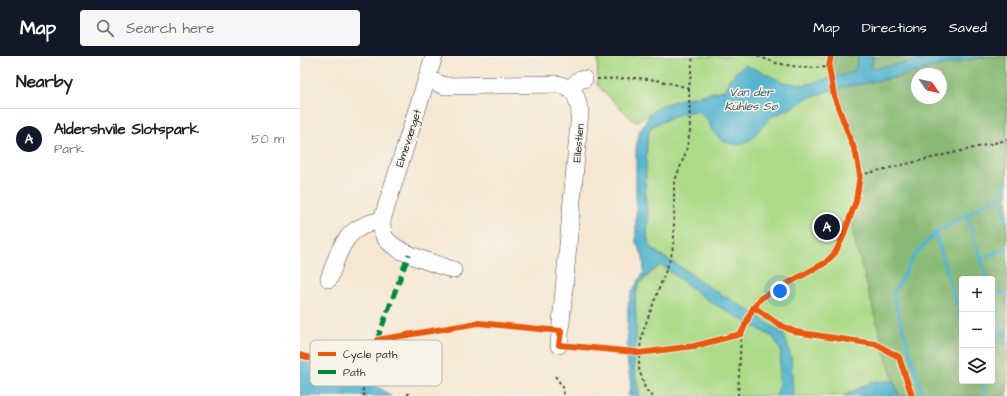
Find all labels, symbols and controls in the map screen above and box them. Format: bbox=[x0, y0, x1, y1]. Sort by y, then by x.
search box bbox=[80, 10, 360, 46]
text: Map bbox=[20, 15, 56, 42]
icon: search bbox=[94, 17, 116, 39]
text: Search here bbox=[126, 18, 215, 39]
text: Map bbox=[813, 18, 840, 38]
text: Directions bbox=[862, 18, 927, 38]
text: Saved bbox=[949, 18, 987, 38]
north arrow bbox=[911, 68, 947, 104]
text: Nearby bbox=[16, 70, 73, 94]
water label: Van der Kühles Sø bbox=[725, 84, 779, 115]
street label: Elmevænget bbox=[392, 107, 426, 169]
text: Aldershvile Slotspark bbox=[54, 119, 199, 140]
street label: Ellestien bbox=[569, 122, 588, 163]
text: A bbox=[25, 130, 33, 148]
text: 50 m bbox=[251, 130, 284, 148]
text: Park bbox=[54, 140, 84, 158]
pin: A bbox=[814, 212, 840, 242]
map controls bbox=[959, 276, 995, 384]
button: + bbox=[959, 276, 995, 312]
your location bbox=[770, 281, 790, 301]
button: − bbox=[959, 312, 995, 348]
legend bbox=[310, 340, 442, 386]
text: Cycle path bbox=[343, 347, 398, 363]
button: layers bbox=[959, 348, 995, 384]
text: Path bbox=[343, 365, 366, 380]

